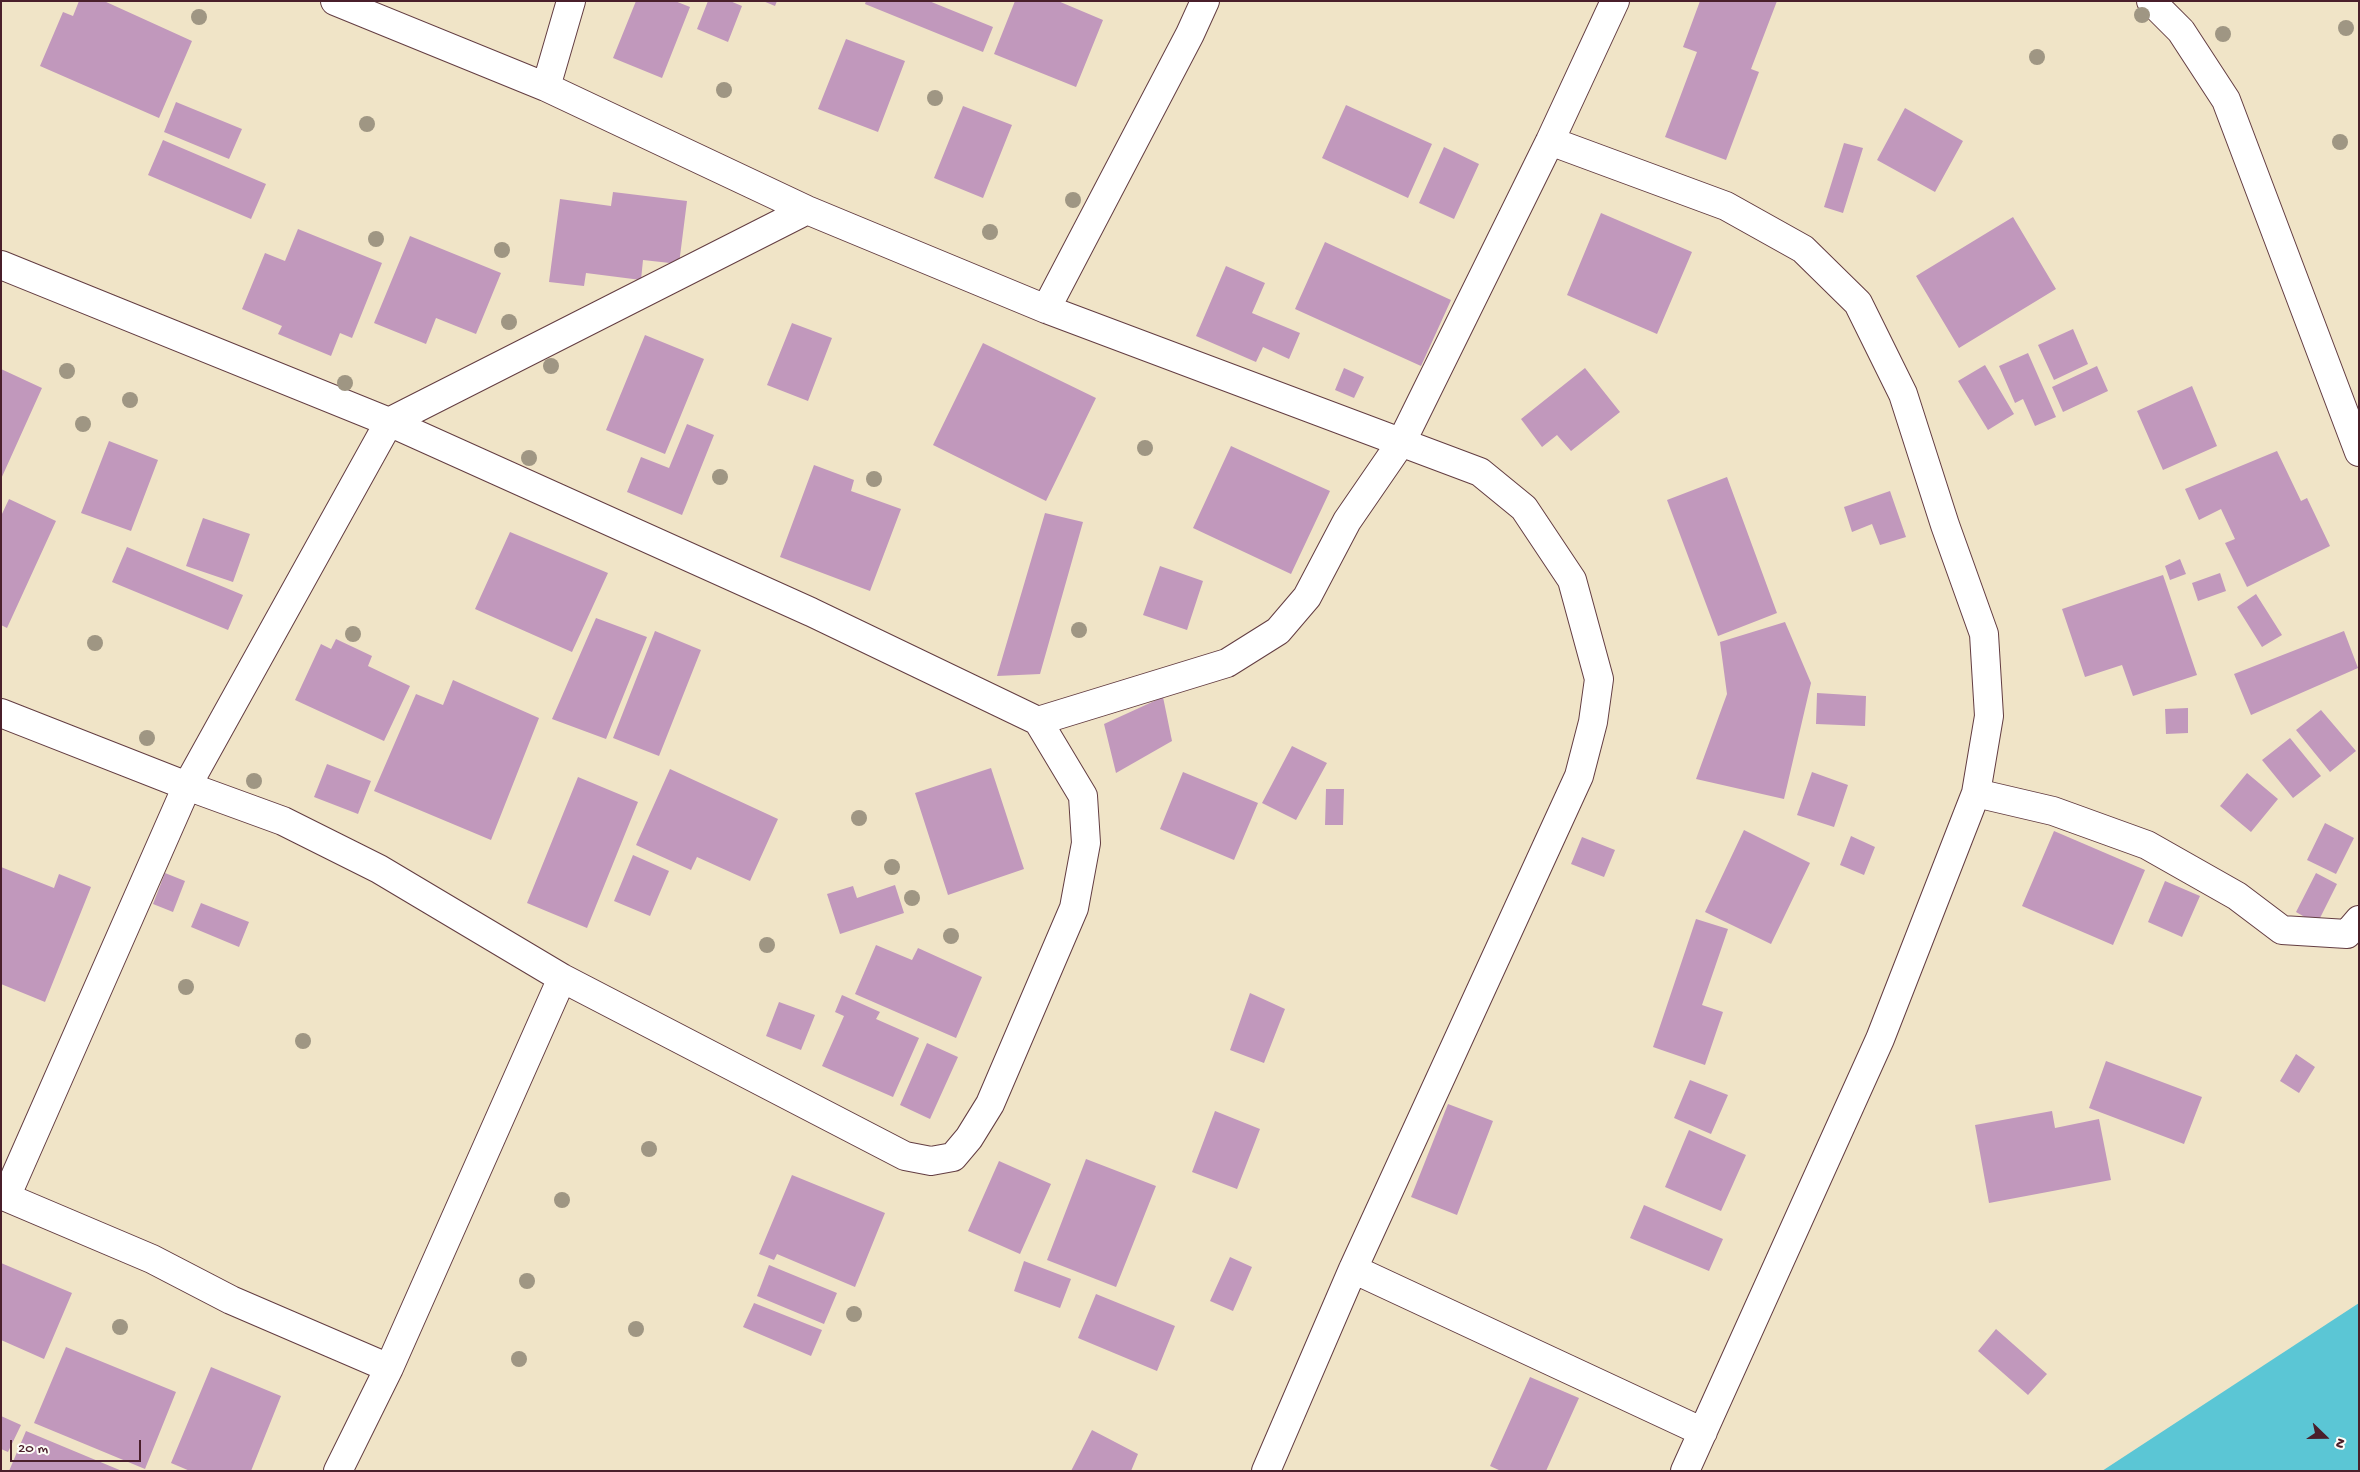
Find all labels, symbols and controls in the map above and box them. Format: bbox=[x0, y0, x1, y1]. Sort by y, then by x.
north arrow bbox=[2300, 1412, 2350, 1462]
scale bar bbox=[12, 1430, 144, 1462]
text: N bbox=[2330, 1435, 2349, 1450]
text: 20 m bbox=[18, 1440, 48, 1458]

